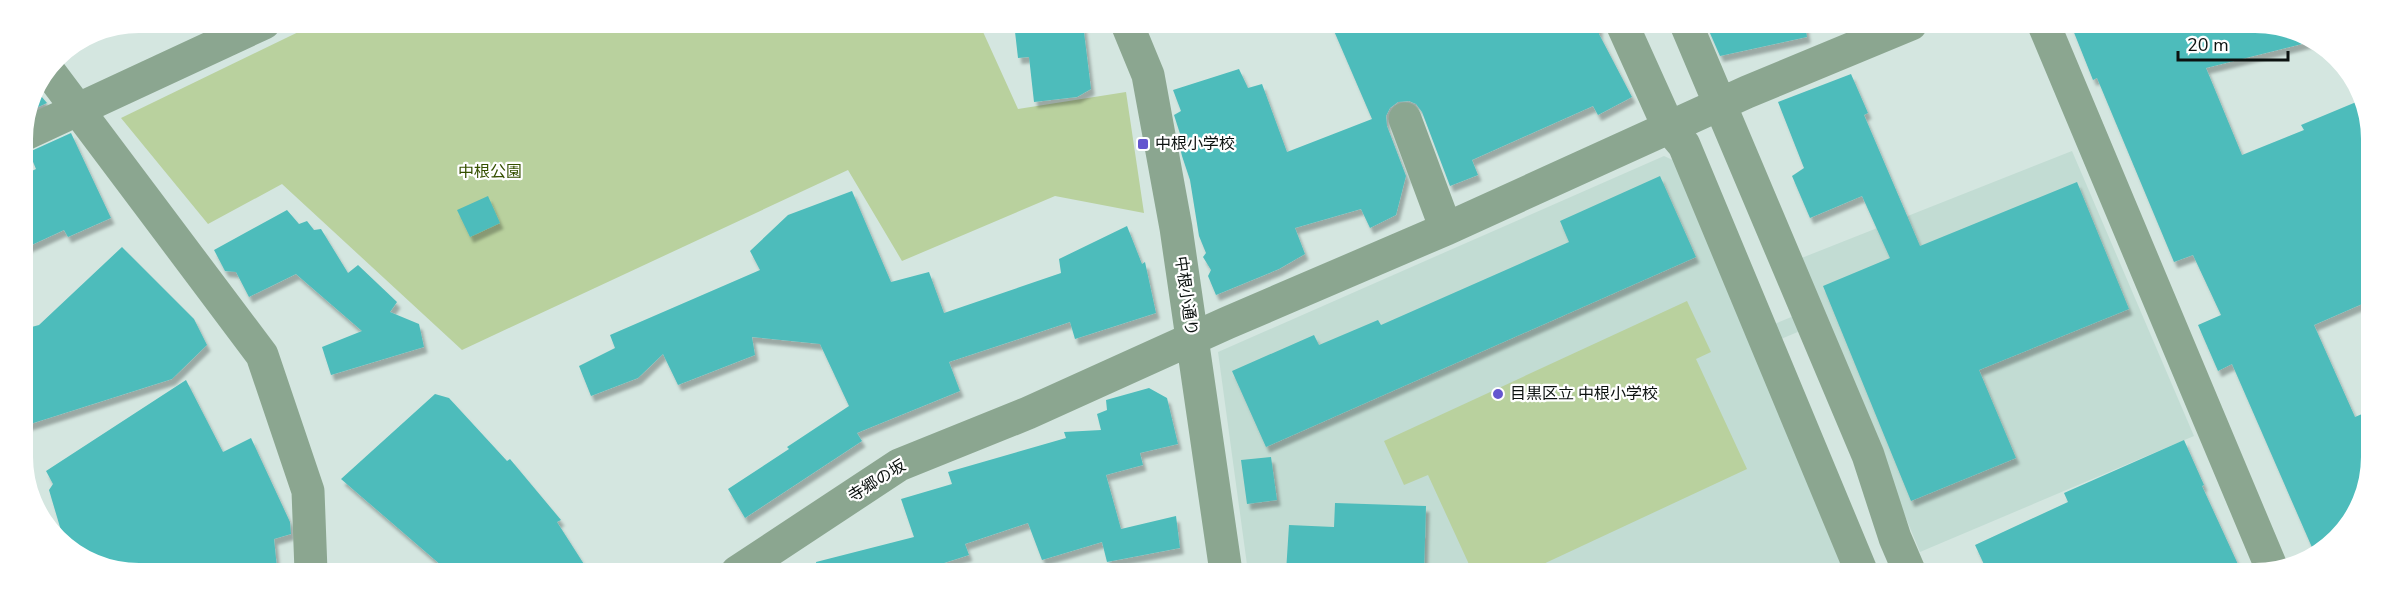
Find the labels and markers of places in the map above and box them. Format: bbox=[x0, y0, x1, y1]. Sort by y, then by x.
place label: 中根小学校 bbox=[1155, 133, 1235, 155]
marker: 中根小学校 bbox=[1136, 137, 1150, 151]
place label: 目黒区立 中根小学校 bbox=[1510, 383, 1658, 405]
marker: 目黒区立 中根小学校 bbox=[1491, 387, 1505, 401]

